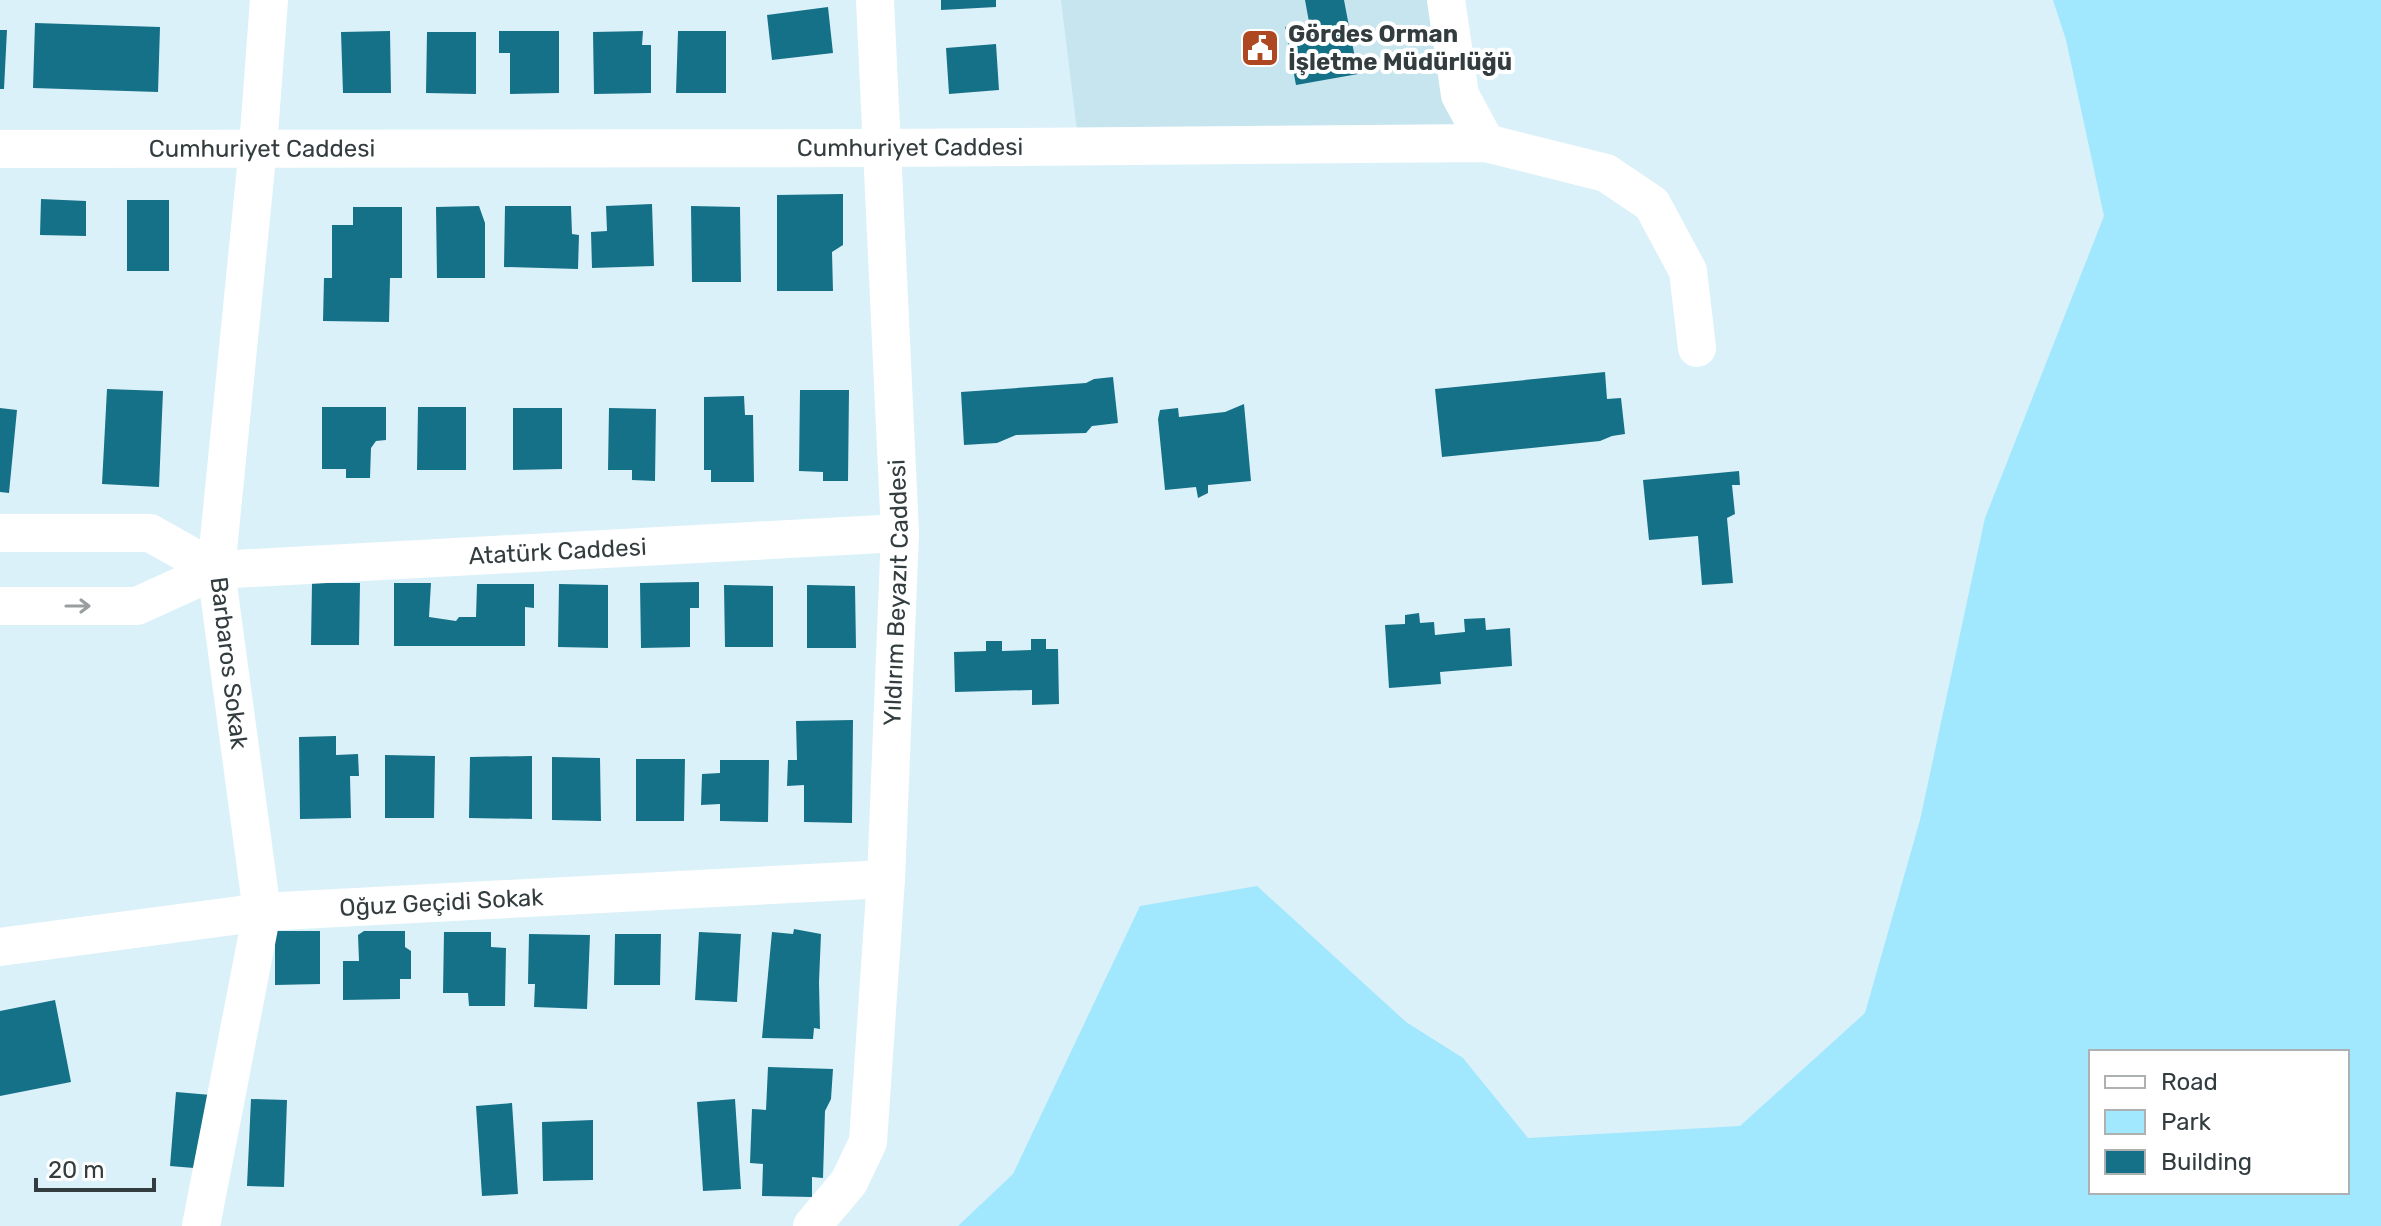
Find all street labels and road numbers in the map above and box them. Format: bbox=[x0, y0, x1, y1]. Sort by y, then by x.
street label: Cumhuriyet Caddesi bbox=[797, 133, 1023, 162]
street label: Cumhuriyet Caddesi bbox=[149, 135, 375, 163]
street label: Yıldırım Beyazıt Caddesi bbox=[878, 459, 914, 726]
street label: Atatürk Caddesi bbox=[468, 533, 647, 570]
street label: Barbaros Sokak bbox=[205, 575, 254, 751]
street label: Oğuz Geçidi Sokak bbox=[339, 883, 545, 922]

